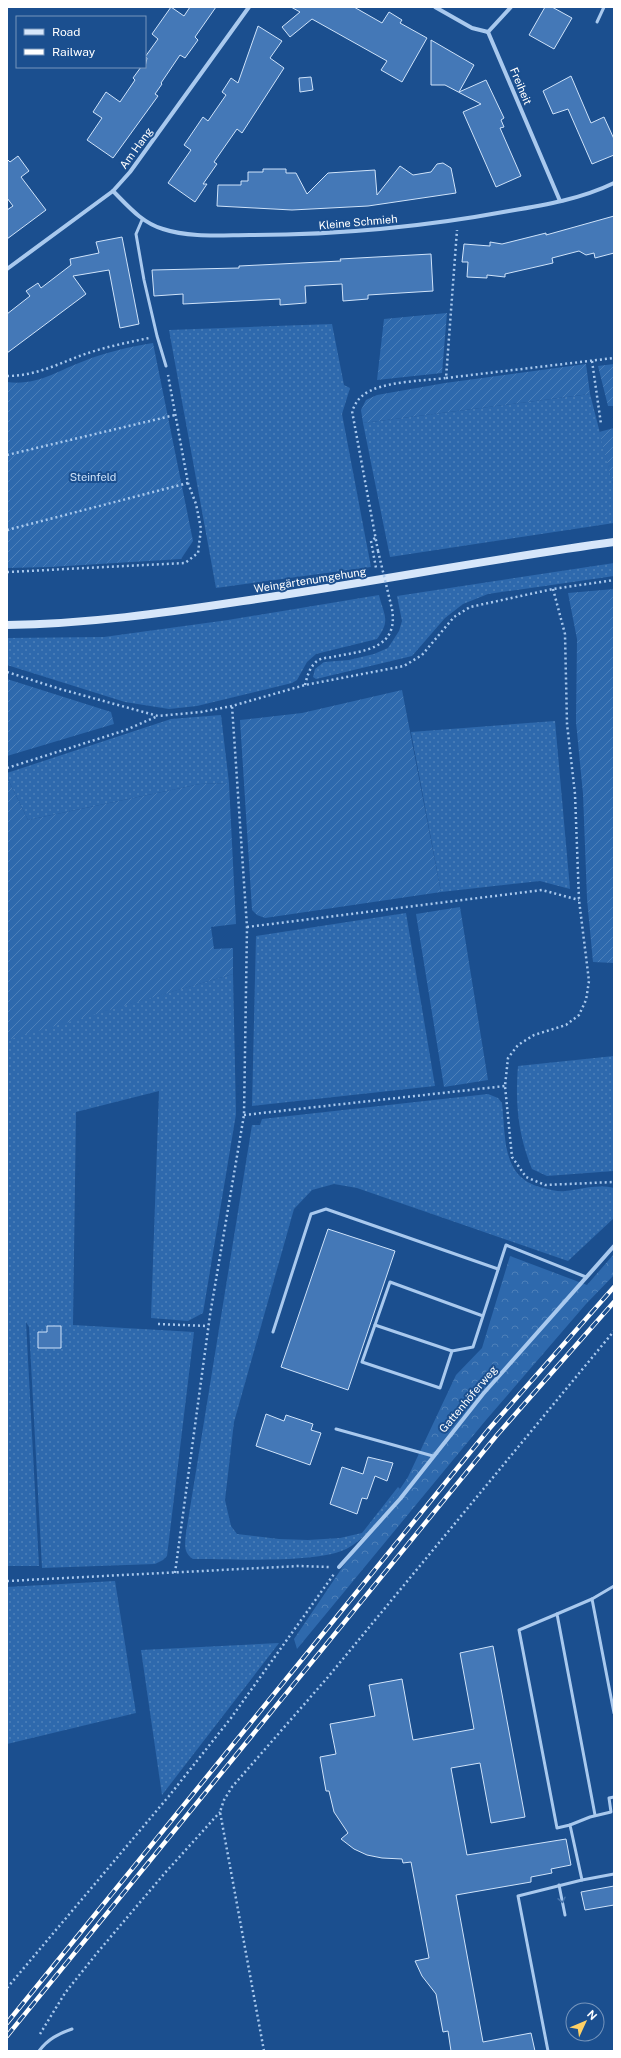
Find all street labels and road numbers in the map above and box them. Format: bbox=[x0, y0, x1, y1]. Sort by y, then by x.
street label: Freiheit bbox=[508, 66, 534, 106]
street label: Am Hang bbox=[117, 125, 155, 171]
street label: Kleine Schmieh bbox=[318, 213, 398, 231]
street label: Weingärtenumgehung bbox=[253, 565, 367, 595]
street label: Gattenhöferweg bbox=[437, 1363, 499, 1435]

